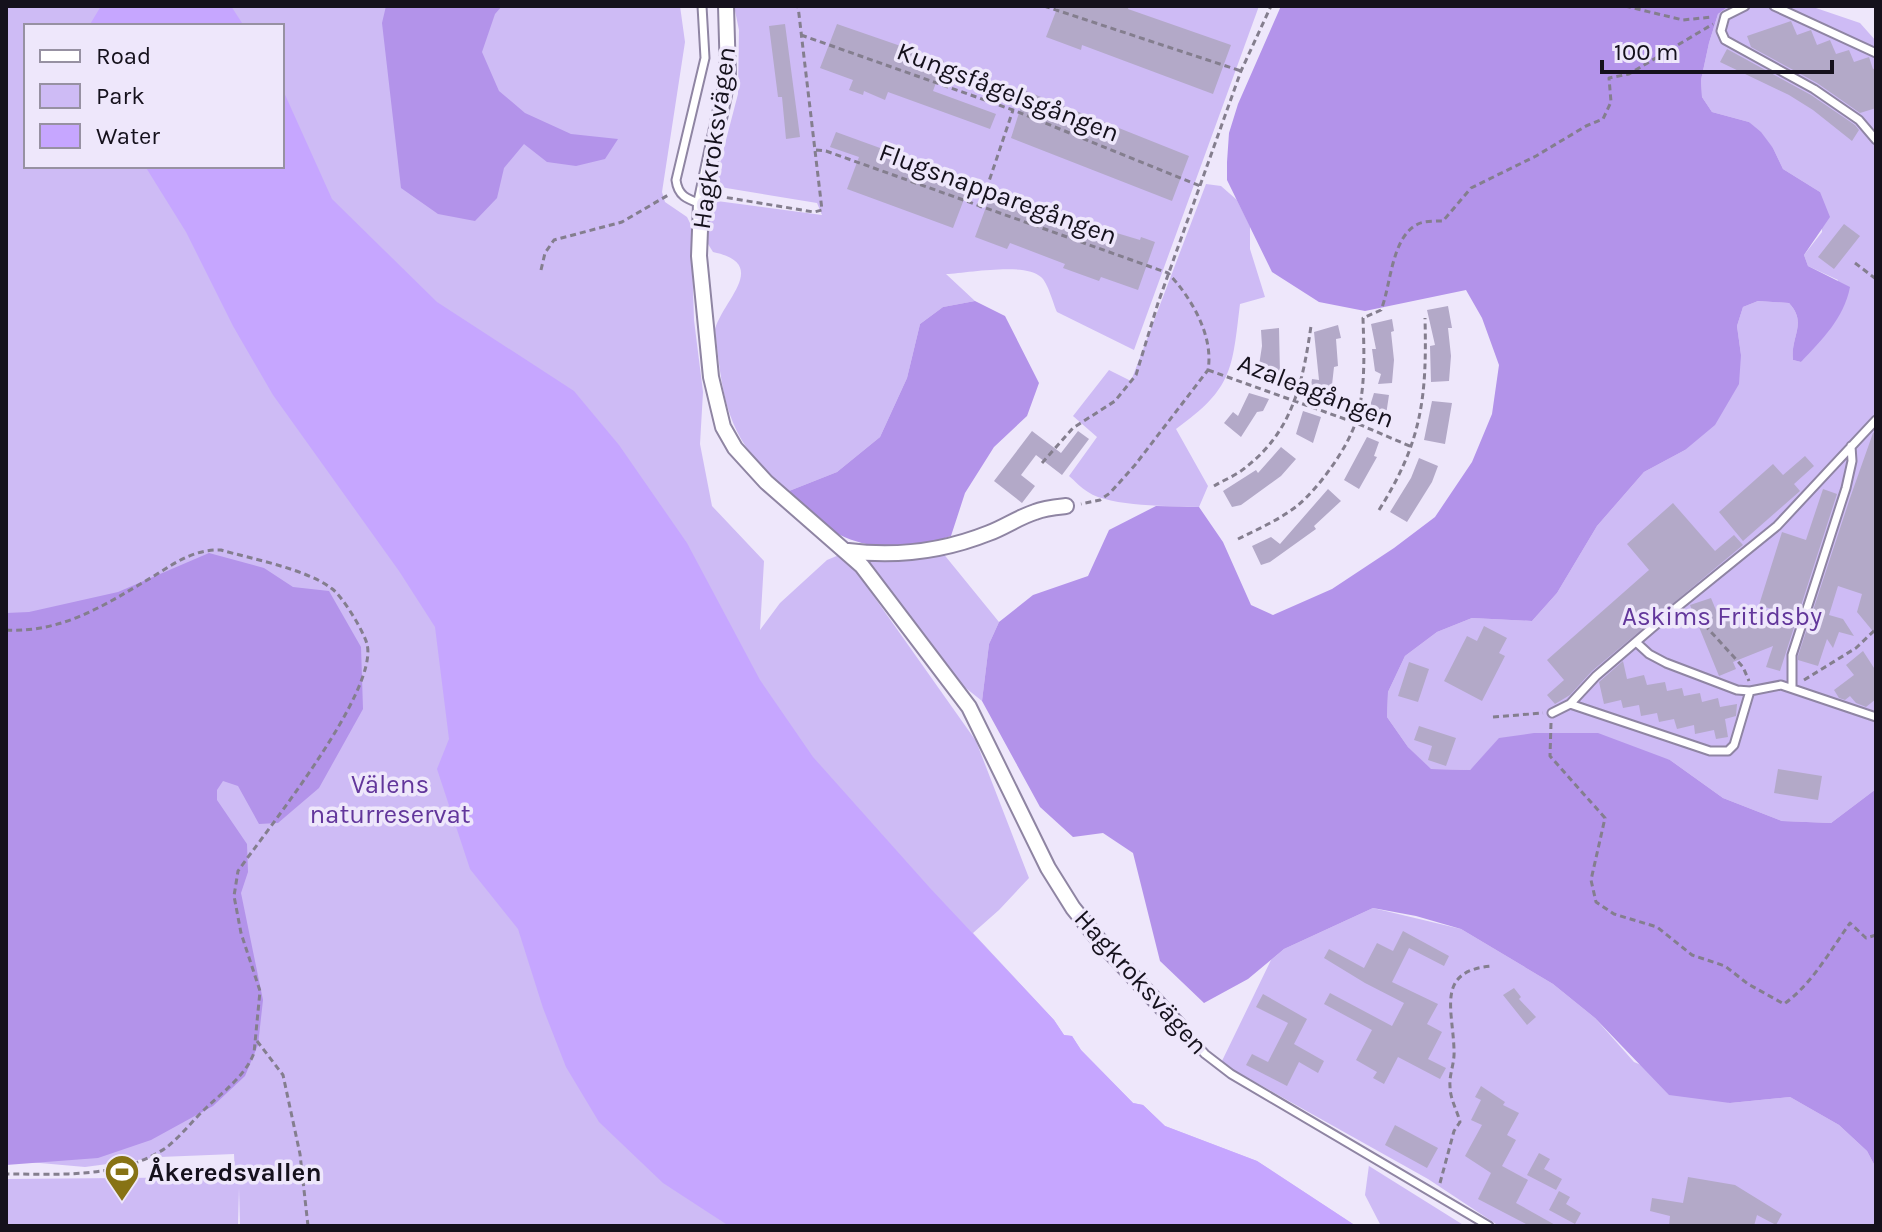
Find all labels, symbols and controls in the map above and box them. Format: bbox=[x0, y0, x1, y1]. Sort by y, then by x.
legend bbox=[24, 24, 284, 168]
scale bar bbox=[1602, 24, 1832, 74]
street label: Kungsfågelsgången bbox=[893, 35, 1123, 149]
text: 100 m bbox=[1614, 38, 1679, 66]
text: Road bbox=[96, 42, 151, 70]
street label: Hagkroksvägen bbox=[686, 45, 742, 231]
text: Park bbox=[96, 82, 145, 110]
text: Water bbox=[96, 122, 160, 150]
street label: Flugsnapparegången bbox=[875, 137, 1121, 251]
street label: Azaleagången bbox=[1233, 347, 1399, 435]
park label: Askims Fritidsby bbox=[1622, 601, 1822, 632]
park label: Välens naturreservat bbox=[309, 769, 471, 830]
street label: Hagkroksvägen bbox=[1068, 903, 1214, 1061]
sports icon: Åkeredsvallen bbox=[103, 1153, 141, 1203]
place label: Åkeredsvallen bbox=[148, 1156, 322, 1188]

